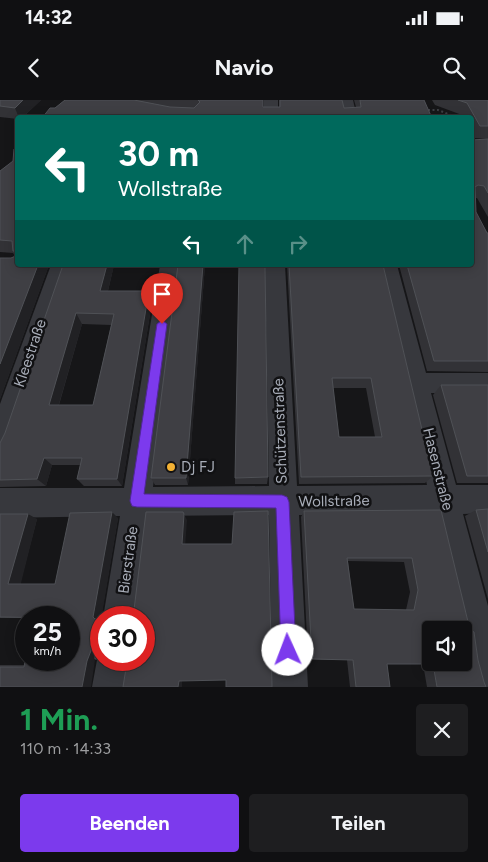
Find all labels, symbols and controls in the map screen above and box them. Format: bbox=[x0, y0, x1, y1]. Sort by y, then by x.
text: 14:32 bbox=[25, 6, 72, 29]
icon: back bbox=[20, 54, 48, 82]
text: Navio bbox=[214, 54, 274, 81]
icon: search bbox=[440, 54, 468, 82]
text: 30 m bbox=[118, 133, 199, 175]
icon: left bbox=[35, 135, 100, 200]
text: Wollstraße bbox=[118, 175, 222, 202]
icon: left bbox=[178, 230, 206, 258]
icon: ahead bbox=[231, 230, 259, 258]
icon: right bbox=[284, 230, 312, 258]
pin bbox=[141, 273, 183, 324]
icon: arrive bbox=[148, 280, 176, 308]
street label: Kleestraße bbox=[10, 317, 50, 389]
street label: Schützenstraße bbox=[269, 378, 291, 484]
street label: Hasenstraße bbox=[419, 426, 457, 512]
place label: Dj FJ bbox=[181, 458, 215, 476]
marker: Dj FJ bbox=[165, 461, 177, 473]
street label: Wollstraße bbox=[298, 491, 370, 511]
street label: Bierstraße bbox=[114, 525, 142, 595]
speed limit sign: 30 bbox=[90, 606, 155, 671]
text: 25 bbox=[33, 617, 62, 647]
map controls bbox=[422, 621, 472, 671]
button: sound bbox=[422, 621, 472, 671]
position arrow bbox=[261, 623, 313, 675]
text: km/h bbox=[34, 644, 61, 658]
text: 1 Min. bbox=[20, 701, 98, 738]
button: close bbox=[416, 704, 468, 756]
text: 110 m · 14:33 bbox=[20, 739, 111, 758]
button: Beenden bbox=[20, 794, 239, 852]
button: Teilen bbox=[249, 794, 468, 852]

